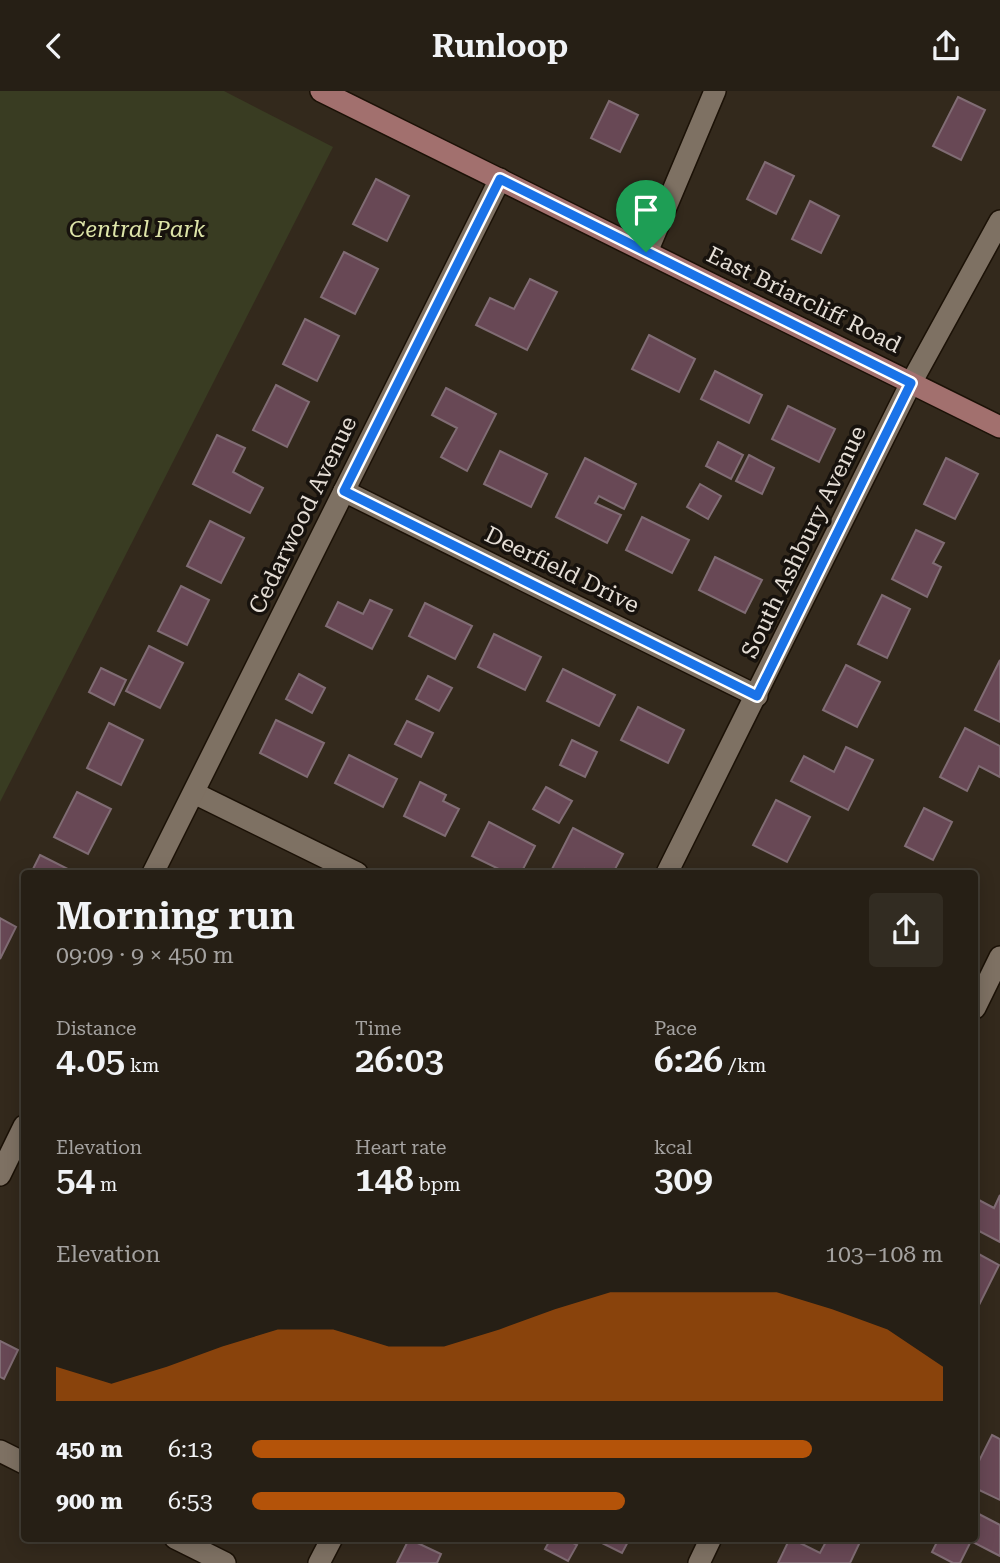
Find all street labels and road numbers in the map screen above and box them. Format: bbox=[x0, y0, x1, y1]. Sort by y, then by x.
street label: East Briarcliff Road bbox=[702, 241, 906, 359]
street label: Cedarwood Avenue bbox=[243, 412, 363, 618]
street label: South Ashbury Avenue bbox=[736, 421, 872, 663]
street label: Deerfield Drive bbox=[480, 521, 644, 619]

